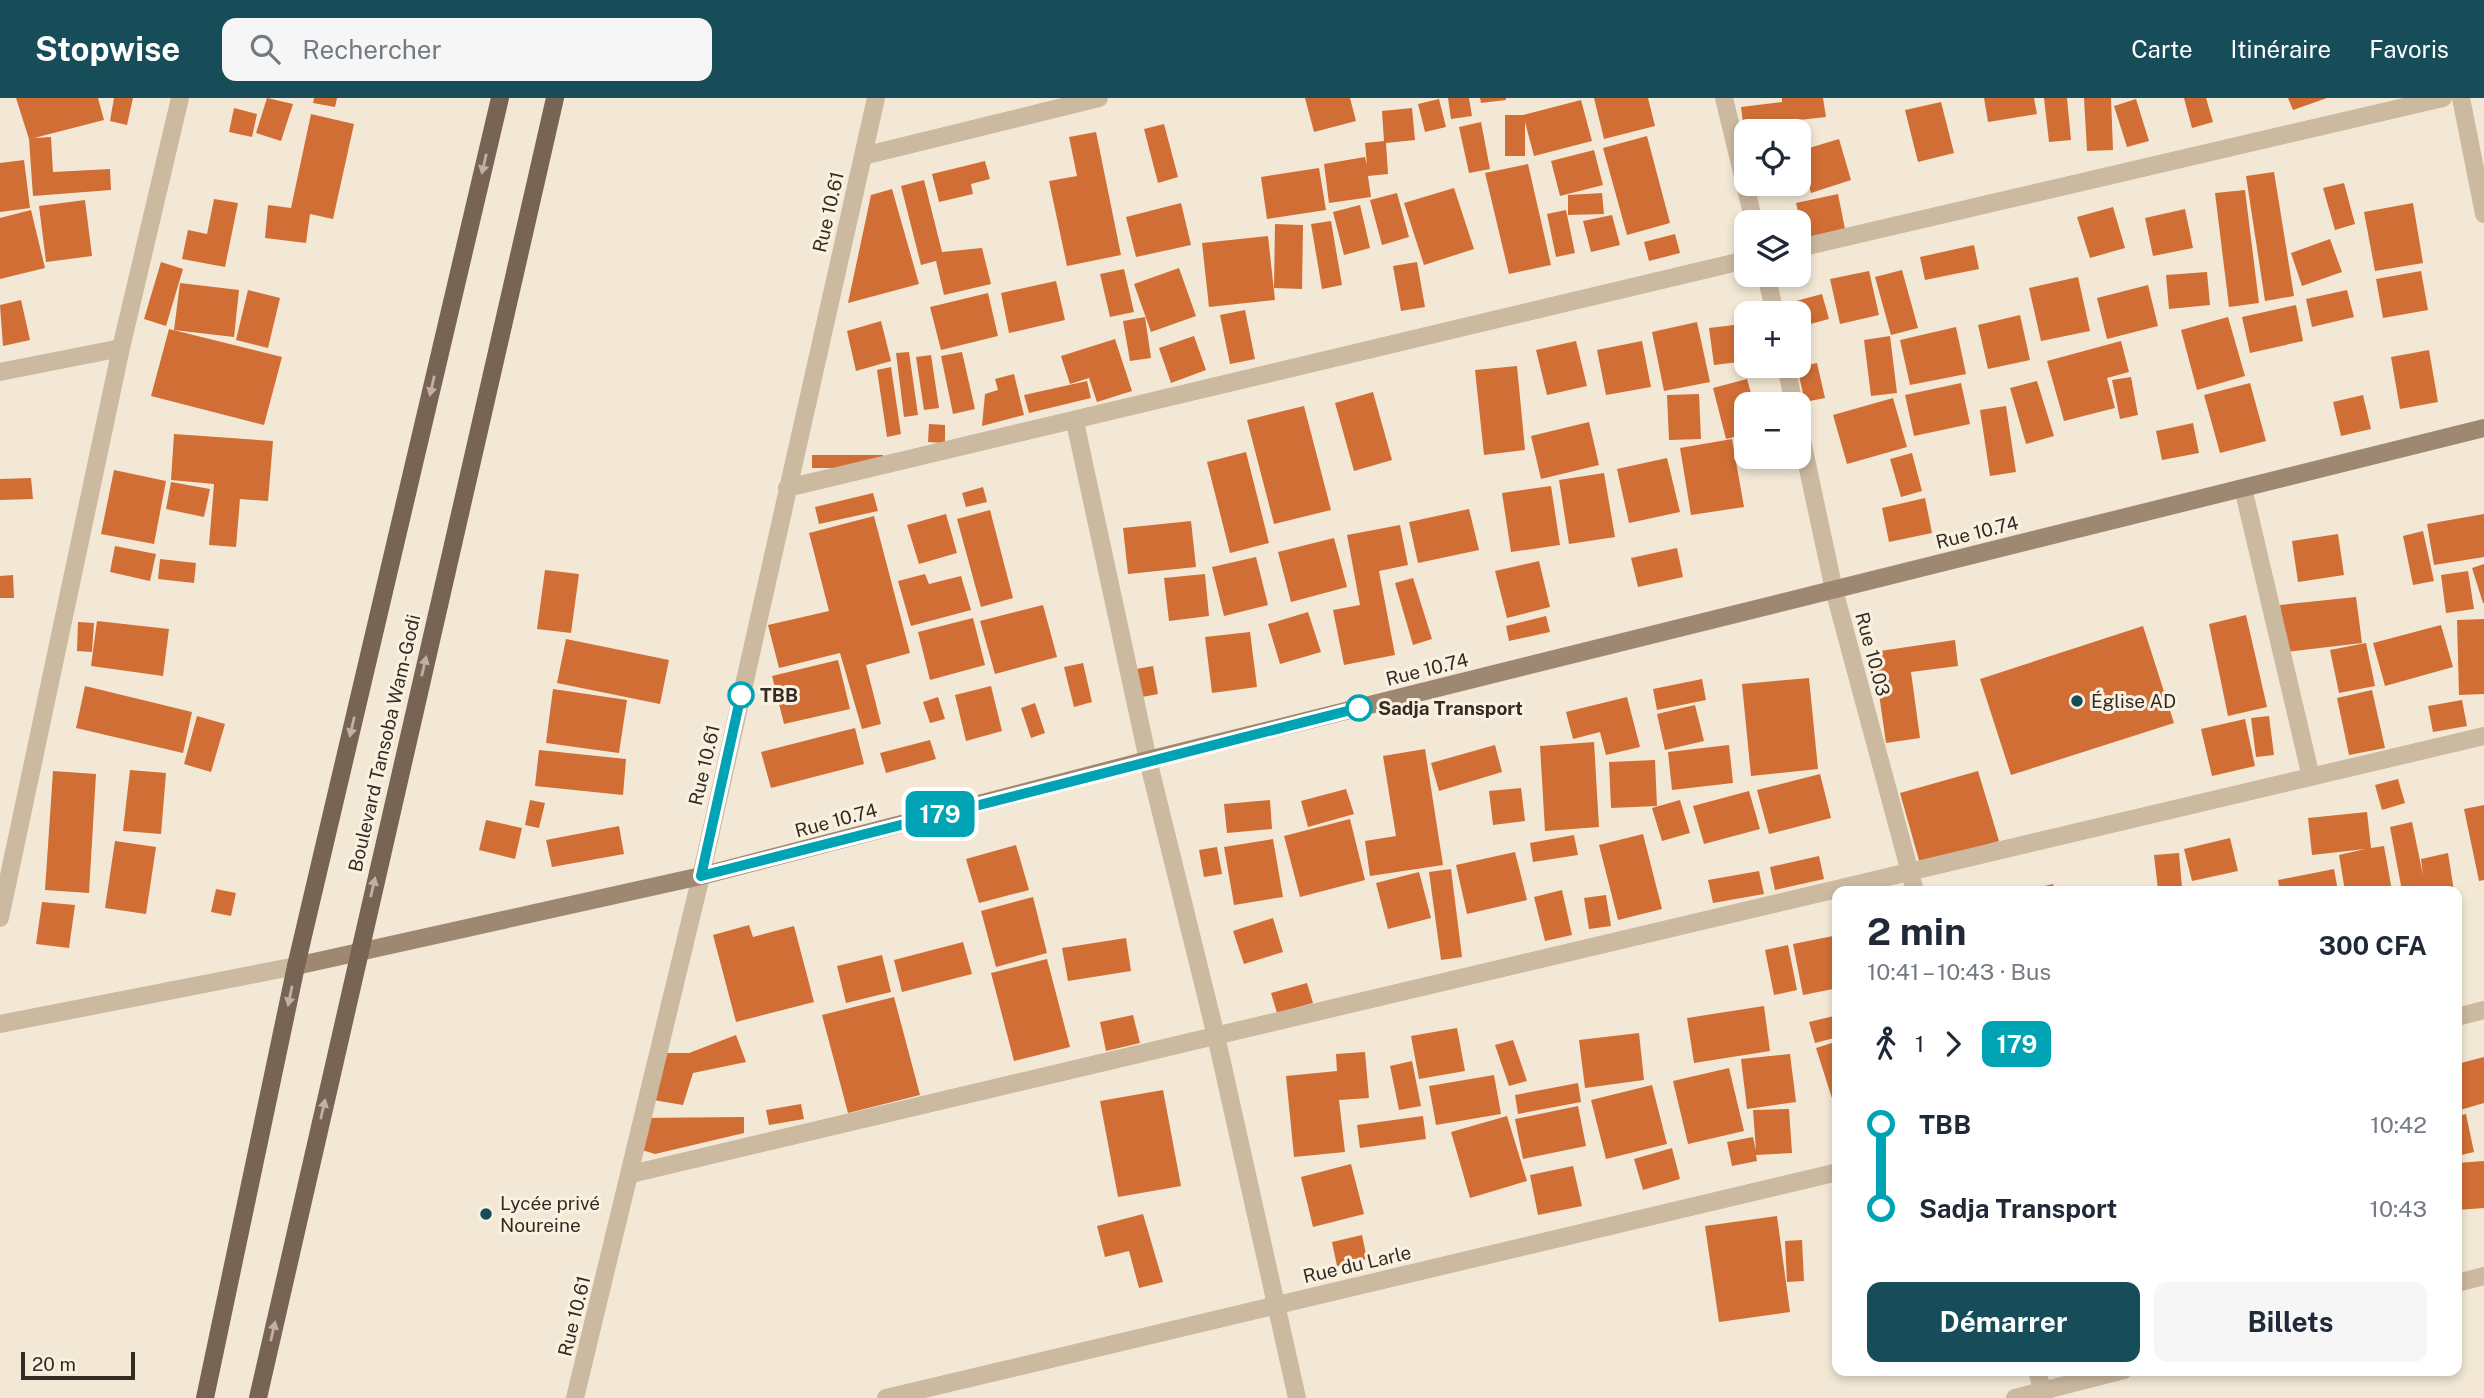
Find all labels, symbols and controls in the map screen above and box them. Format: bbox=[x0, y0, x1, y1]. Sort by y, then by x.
search box bbox=[222, 18, 712, 81]
text: Stopwise bbox=[35, 30, 180, 68]
icon: search bbox=[246, 30, 284, 68]
text: Rechercher bbox=[302, 34, 442, 65]
text: Carte bbox=[2131, 35, 2193, 63]
text: Itinéraire bbox=[2231, 35, 2331, 63]
text: Favoris bbox=[2369, 35, 2449, 63]
map controls bbox=[1734, 119, 1811, 469]
button: locate bbox=[1734, 119, 1811, 196]
one-way arrow bbox=[478, 154, 489, 176]
street label: Rue 10.61 bbox=[808, 169, 848, 255]
button: layers bbox=[1734, 210, 1811, 287]
button: + bbox=[1734, 301, 1811, 378]
one-way arrow bbox=[426, 375, 437, 397]
button: − bbox=[1734, 392, 1811, 469]
street label: Rue 10.74 bbox=[1933, 511, 2021, 553]
street label: Rue 10.03 bbox=[1851, 610, 1895, 698]
street label: Boulevard Tansoba Wam-Godi bbox=[344, 612, 424, 874]
street label: Rue 10.74 bbox=[1383, 648, 1471, 690]
one-way arrow bbox=[419, 655, 430, 677]
marker: TBB bbox=[728, 682, 754, 708]
place label: TBB bbox=[760, 684, 798, 706]
place label: Église AD bbox=[2091, 690, 2176, 712]
marker: Église AD bbox=[2069, 693, 2085, 709]
marker: Sadja Transport bbox=[1346, 695, 1372, 721]
place label: Sadja Transport bbox=[1378, 697, 1523, 719]
one-way arrow bbox=[347, 716, 358, 738]
street label: Rue 10.61 bbox=[684, 722, 724, 808]
line badge: 179 bbox=[900, 791, 980, 837]
street label: Rue 10.74 bbox=[792, 798, 880, 842]
text: 179 bbox=[920, 800, 960, 828]
one-way arrow bbox=[367, 876, 378, 898]
text: 2 min bbox=[1867, 909, 1967, 954]
text: 300 CFA bbox=[2319, 930, 2427, 961]
text: 10:41 – 10:43 · Bus bbox=[1867, 958, 2051, 985]
one-way arrow bbox=[285, 985, 296, 1007]
icon: walk bbox=[1867, 1025, 1905, 1063]
icon: forward bbox=[1934, 1025, 1972, 1063]
text: 1 bbox=[1915, 1030, 1924, 1057]
text: 179 bbox=[1996, 1030, 2037, 1058]
one-way arrow bbox=[317, 1098, 328, 1120]
text: TBB bbox=[1919, 1109, 1971, 1140]
text: 10:42 bbox=[2370, 1111, 2427, 1138]
place label: Lycée privé Noureine bbox=[500, 1192, 600, 1236]
text: Sadja Transport bbox=[1919, 1193, 2117, 1224]
text: 10:43 bbox=[2370, 1195, 2427, 1222]
marker: Lycée privé Noureine bbox=[478, 1206, 494, 1222]
street label: Rue du Larle bbox=[1301, 1241, 1413, 1287]
street label: Rue 10.61 bbox=[553, 1273, 595, 1359]
button: Démarrer bbox=[1867, 1282, 2140, 1362]
button: Billets bbox=[2154, 1282, 2427, 1362]
one-way arrow bbox=[268, 1320, 279, 1342]
scale bar bbox=[21, 1349, 135, 1381]
text: 20 m bbox=[32, 1353, 76, 1375]

